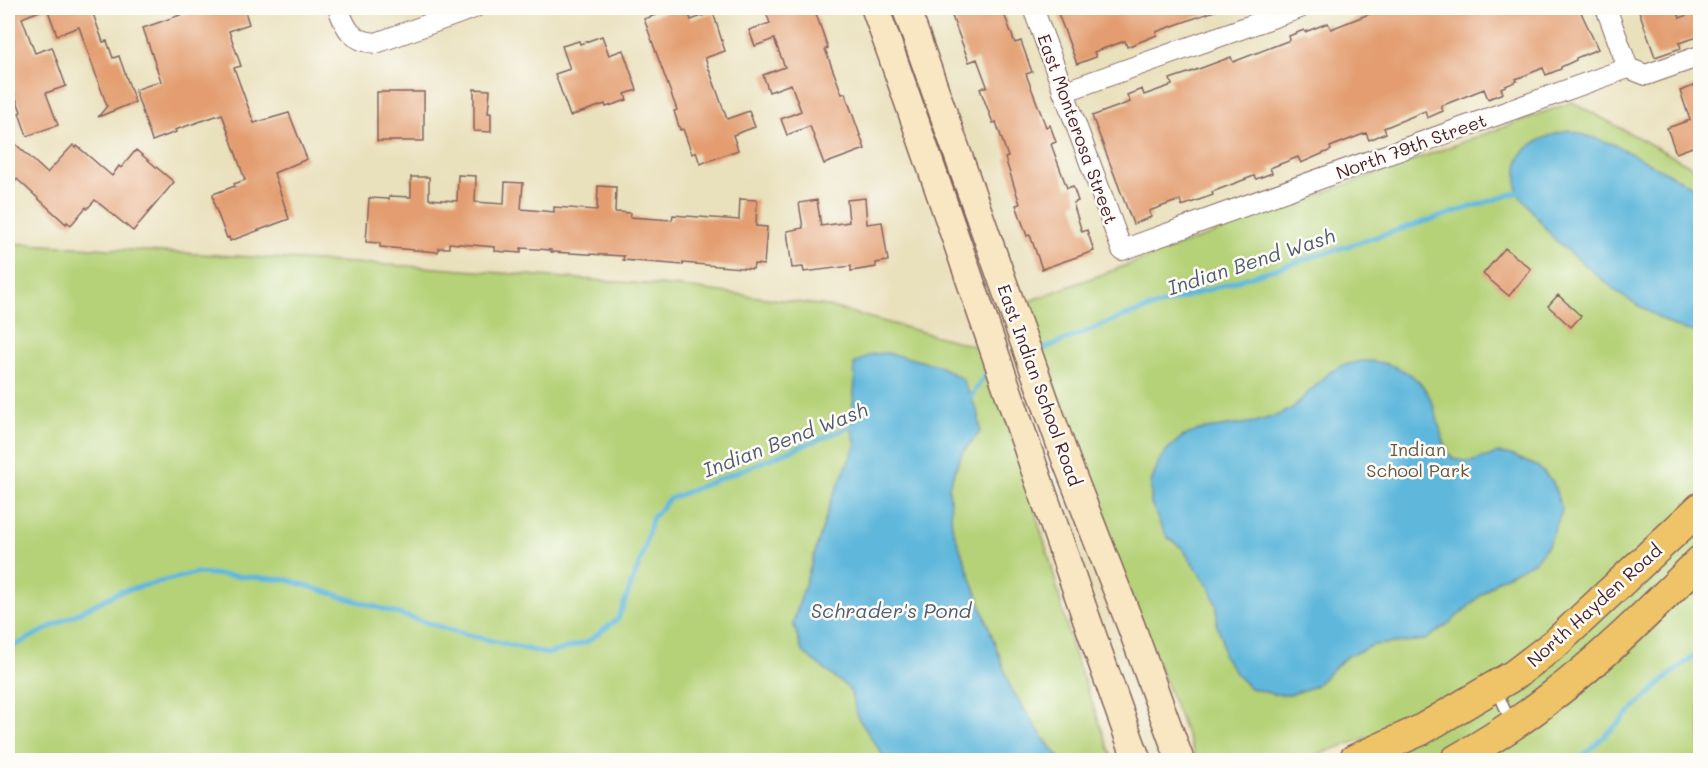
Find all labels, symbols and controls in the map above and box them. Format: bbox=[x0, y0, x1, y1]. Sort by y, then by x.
street label: East Monterosa Street bbox=[1032, 31, 1124, 227]
street label: North 79th Street bbox=[1332, 108, 1490, 184]
water label: Indian Bend Wash bbox=[1164, 222, 1338, 300]
street label: East Indian School Road bbox=[992, 281, 1088, 489]
water label: Indian Bend Wash bbox=[699, 396, 871, 482]
park label: Indian School Park bbox=[1366, 437, 1470, 482]
street label: North Hayden Road bbox=[1522, 538, 1666, 672]
water label: Schrader's Pond bbox=[811, 597, 972, 623]

